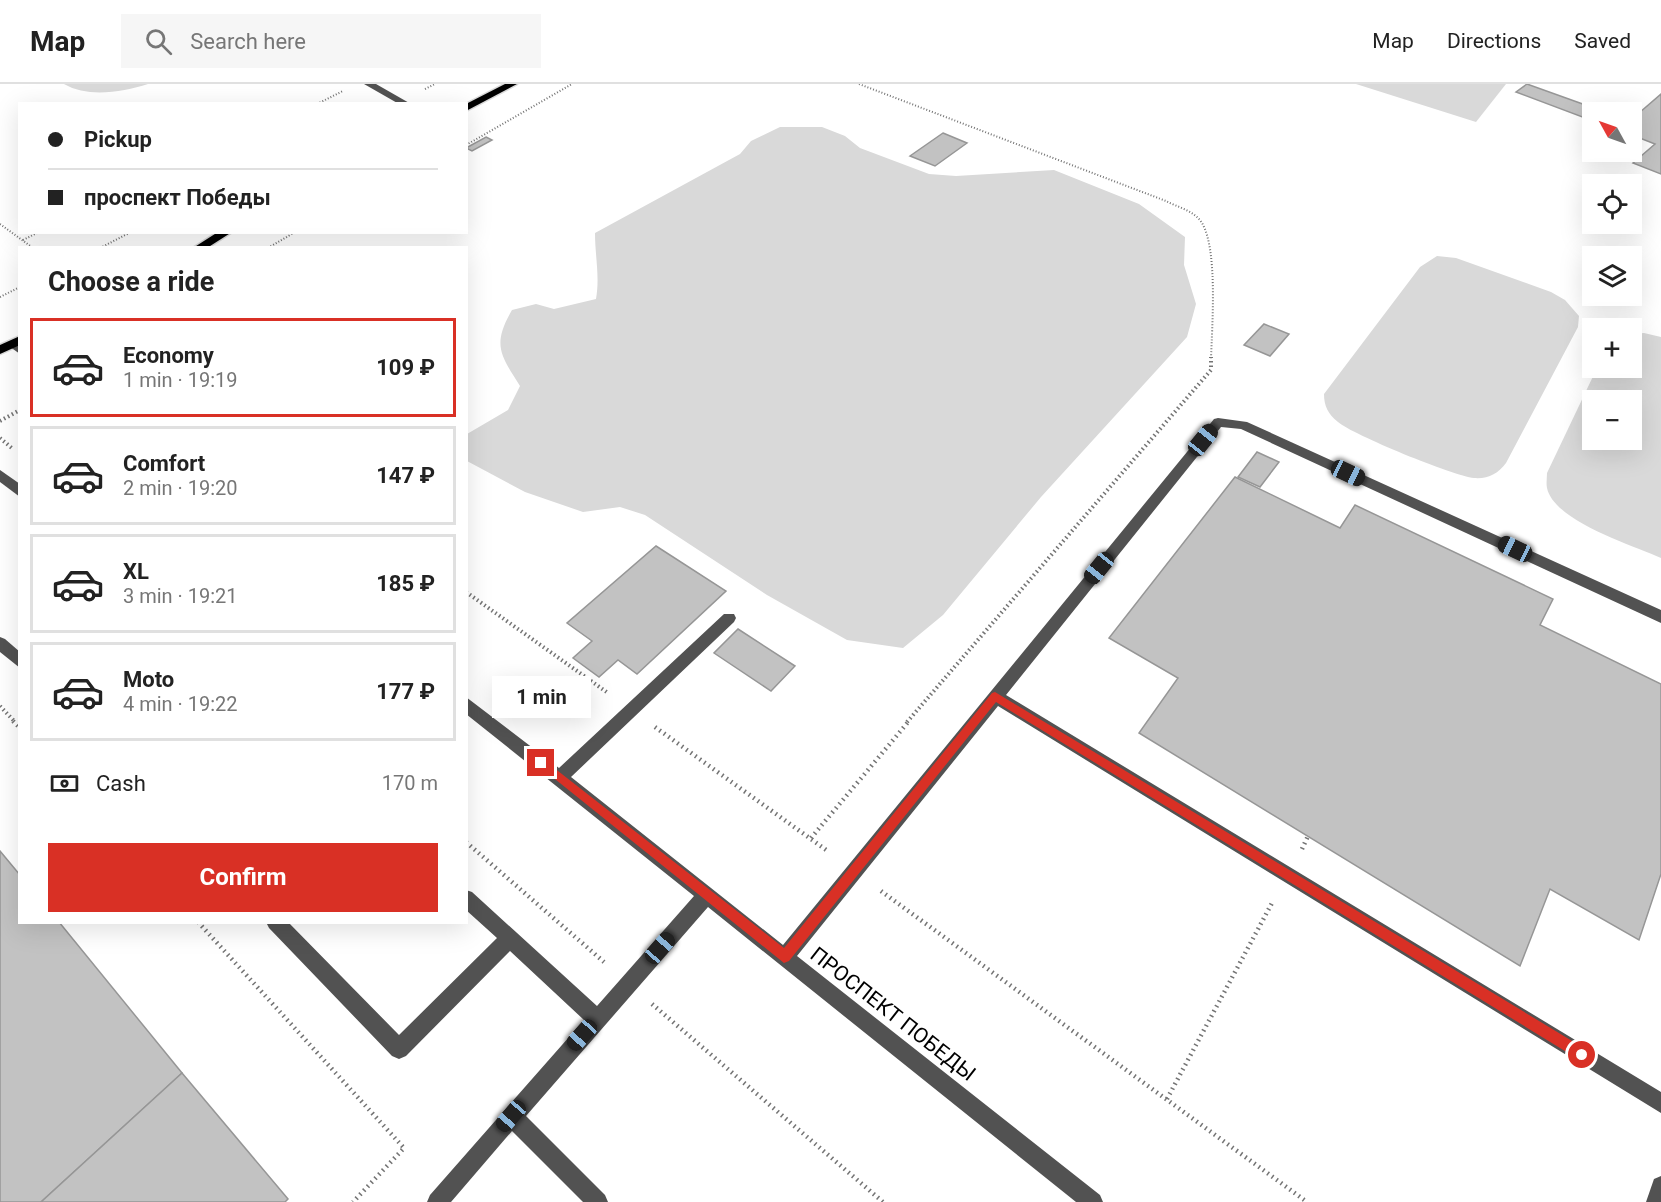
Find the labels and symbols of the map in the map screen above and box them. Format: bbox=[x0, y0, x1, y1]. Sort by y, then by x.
north arrow bbox=[1582, 102, 1642, 162]
car bbox=[1185, 420, 1221, 460]
car bbox=[1328, 457, 1368, 489]
car bbox=[1495, 533, 1535, 565]
car bbox=[1081, 548, 1117, 588]
callout: 1 min bbox=[492, 676, 590, 718]
route end bbox=[527, 749, 554, 776]
car bbox=[641, 929, 679, 967]
street label: ПРОСПЕКТ ПОБЕДЫ bbox=[806, 942, 980, 1086]
car bbox=[563, 1016, 601, 1054]
route start bbox=[1568, 1041, 1595, 1068]
car bbox=[492, 1097, 530, 1135]

